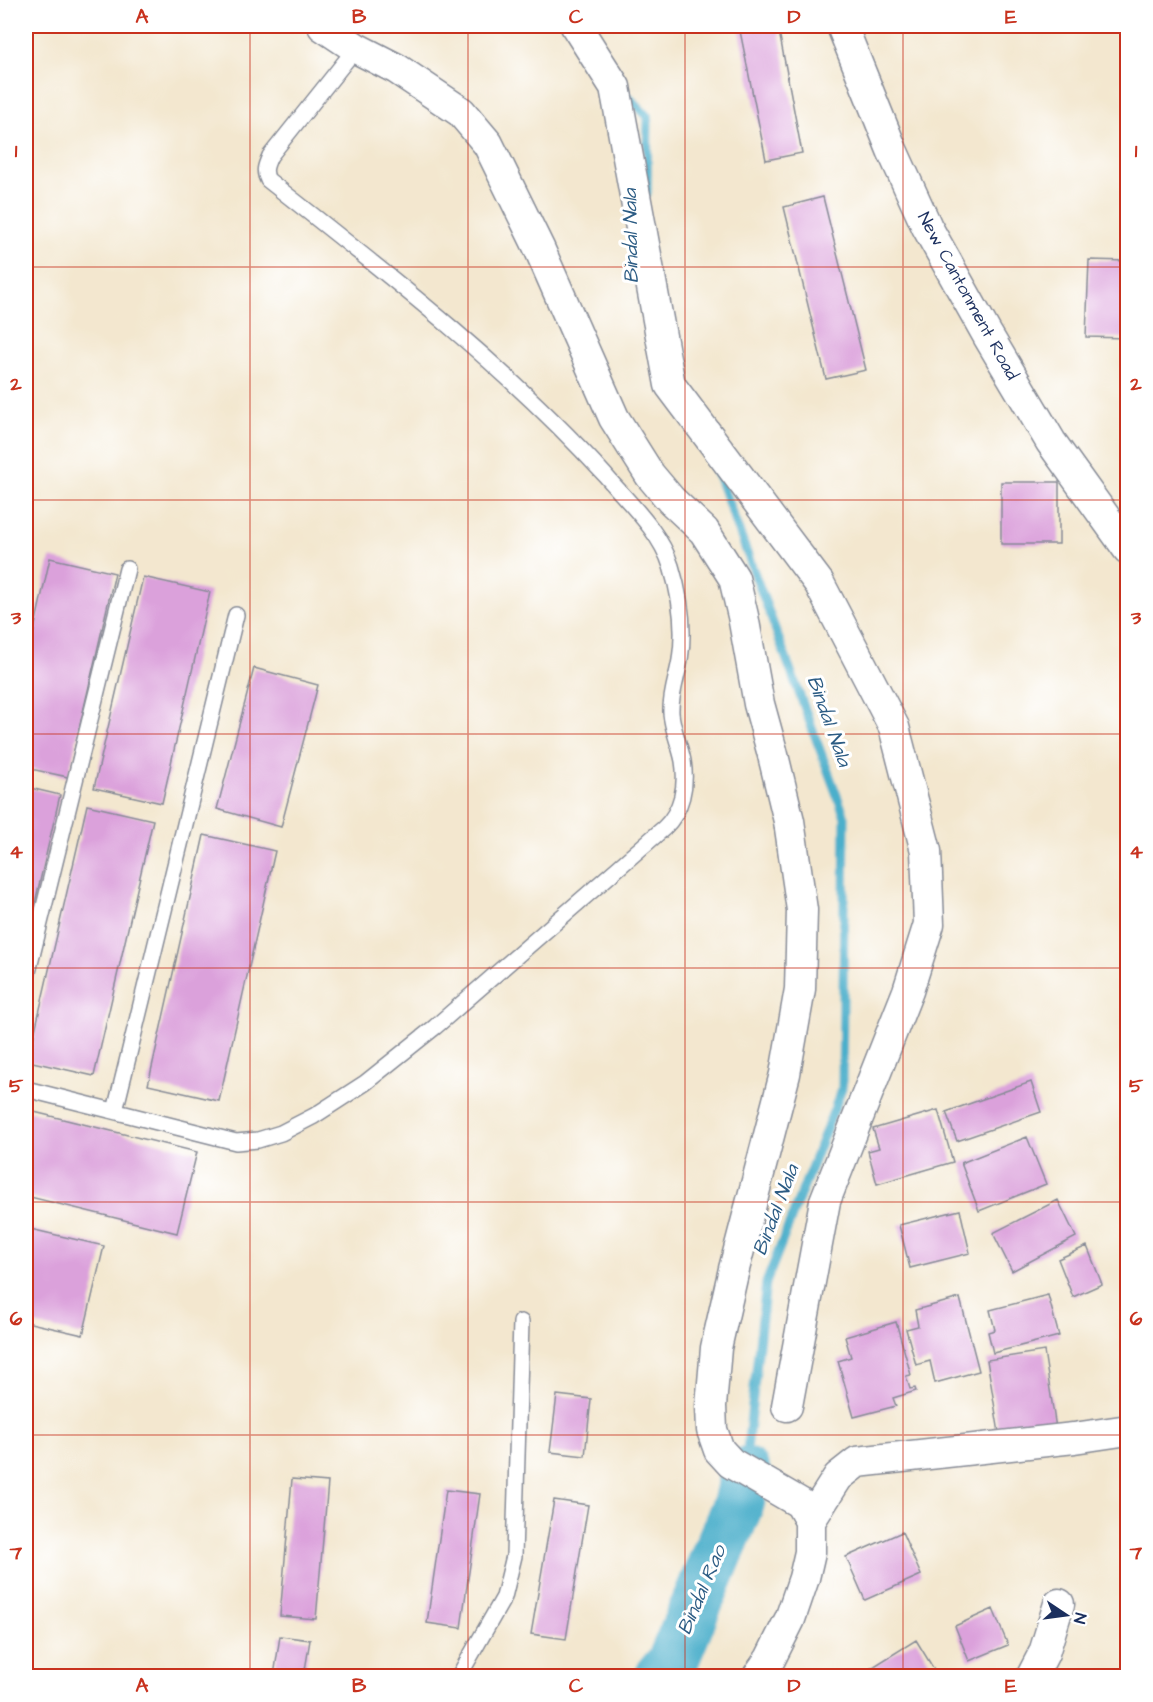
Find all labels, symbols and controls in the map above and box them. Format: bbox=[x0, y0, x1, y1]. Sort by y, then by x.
text: A bbox=[136, 3, 149, 31]
text: B bbox=[352, 3, 367, 31]
text: C bbox=[569, 3, 584, 31]
text: D bbox=[788, 3, 801, 31]
text: E bbox=[1005, 3, 1017, 31]
text: 1 bbox=[15, 137, 18, 165]
text: 1 bbox=[1135, 137, 1138, 165]
water label: Bindal Nala bbox=[616, 188, 646, 284]
street label: New Cantonment Road bbox=[911, 207, 1025, 385]
text: 2 bbox=[9, 370, 22, 398]
text: 2 bbox=[1129, 370, 1142, 398]
text: 3 bbox=[10, 604, 22, 632]
text: 3 bbox=[1130, 604, 1142, 632]
water label: Bindal Nala bbox=[800, 672, 859, 771]
text: 4 bbox=[9, 838, 23, 866]
text: 4 bbox=[1129, 838, 1143, 866]
text: 5 bbox=[9, 1072, 24, 1100]
text: 5 bbox=[1129, 1072, 1144, 1100]
water label: Bindal Nala bbox=[746, 1160, 806, 1259]
text: 6 bbox=[10, 1305, 23, 1333]
text: 6 bbox=[1130, 1305, 1143, 1333]
text: 7 bbox=[9, 1539, 23, 1567]
water label: Bindal Rao bbox=[671, 1539, 734, 1639]
text: 7 bbox=[1129, 1539, 1143, 1567]
north arrow bbox=[1036, 1585, 1096, 1645]
text: N bbox=[1068, 1611, 1091, 1626]
text: A bbox=[136, 1672, 149, 1700]
text: B bbox=[352, 1672, 367, 1700]
text: C bbox=[569, 1672, 584, 1700]
text: D bbox=[788, 1672, 801, 1700]
text: E bbox=[1005, 1672, 1017, 1700]

